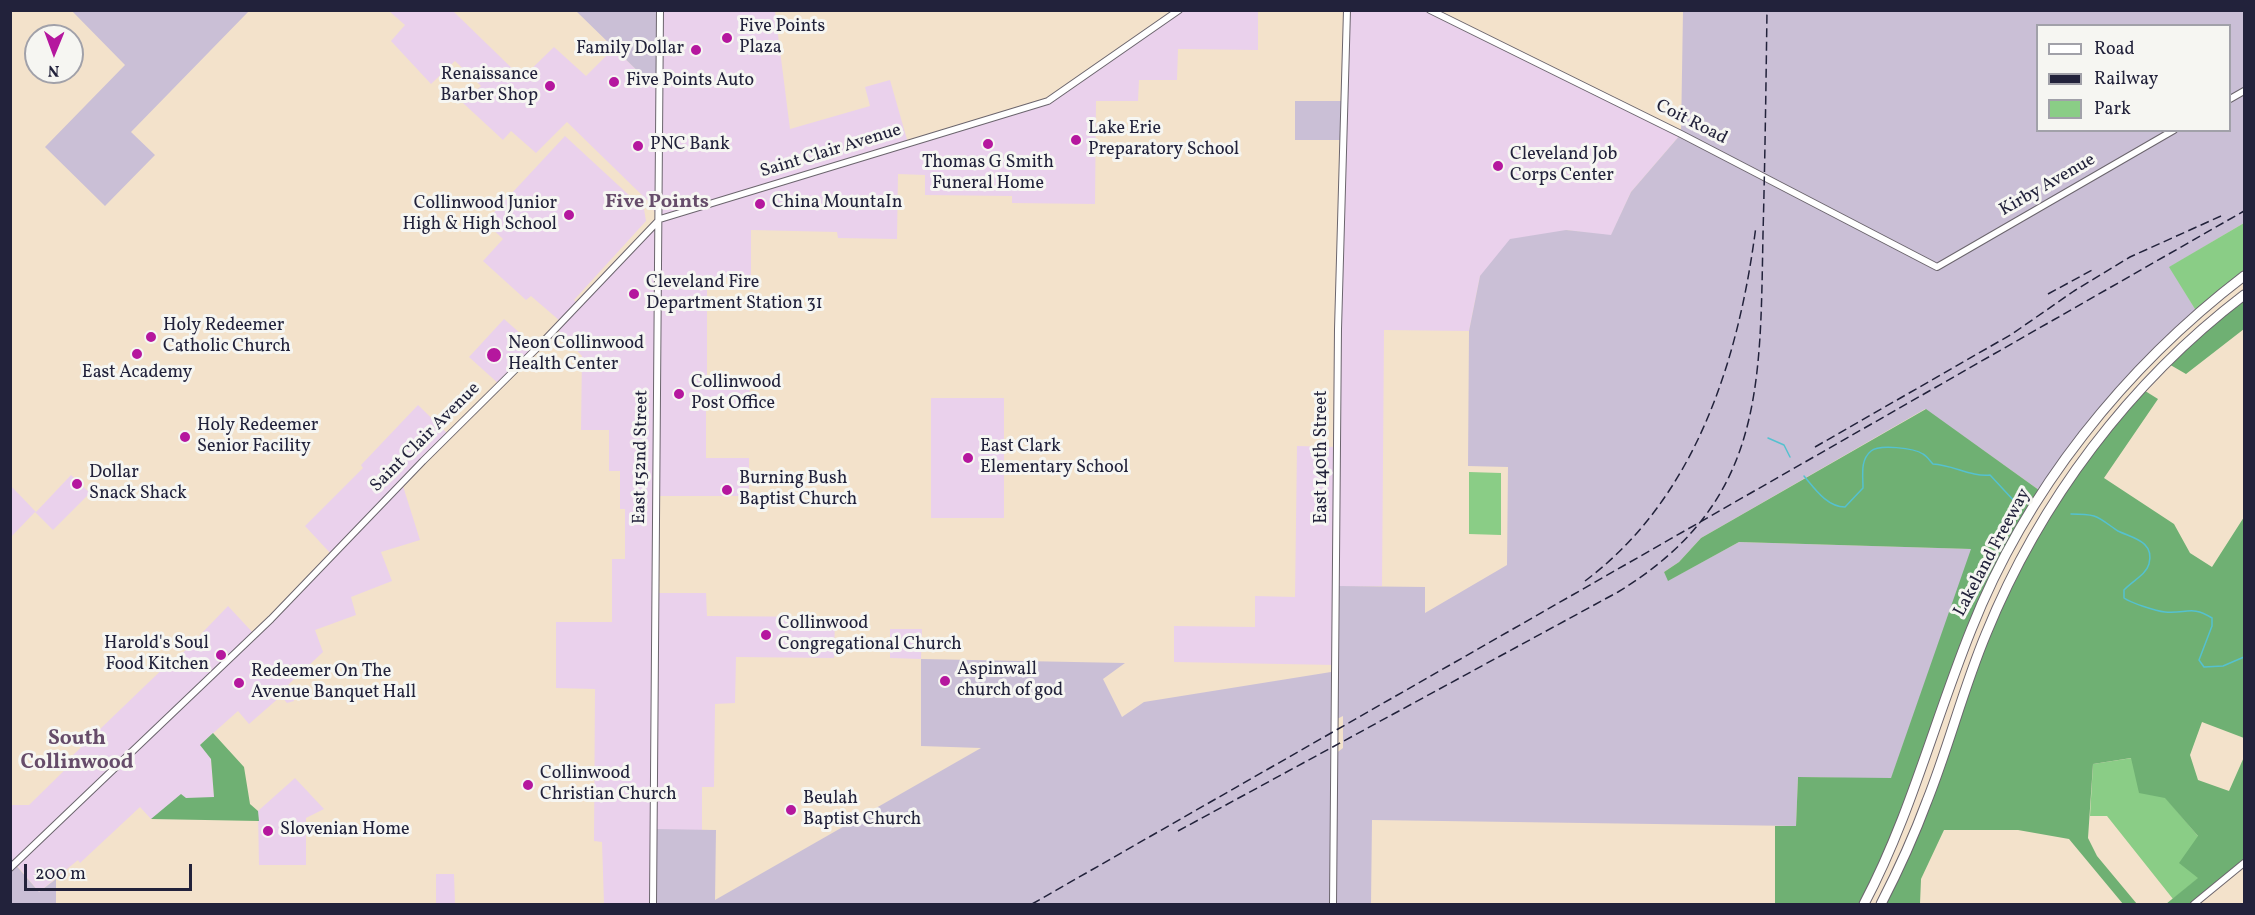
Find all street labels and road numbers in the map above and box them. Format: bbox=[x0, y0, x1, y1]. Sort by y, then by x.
street label: Coit Road bbox=[1652, 96, 1730, 150]
street label: Saint Clair Avenue bbox=[758, 120, 904, 184]
street label: Kirby Avenue bbox=[1996, 150, 2100, 222]
street label: Saint Clair Avenue bbox=[367, 379, 485, 497]
street label: East 152nd Street bbox=[630, 390, 654, 524]
street label: East 140th Street bbox=[1312, 390, 1334, 524]
street label: Lakeland Freeway bbox=[1950, 485, 2036, 621]

